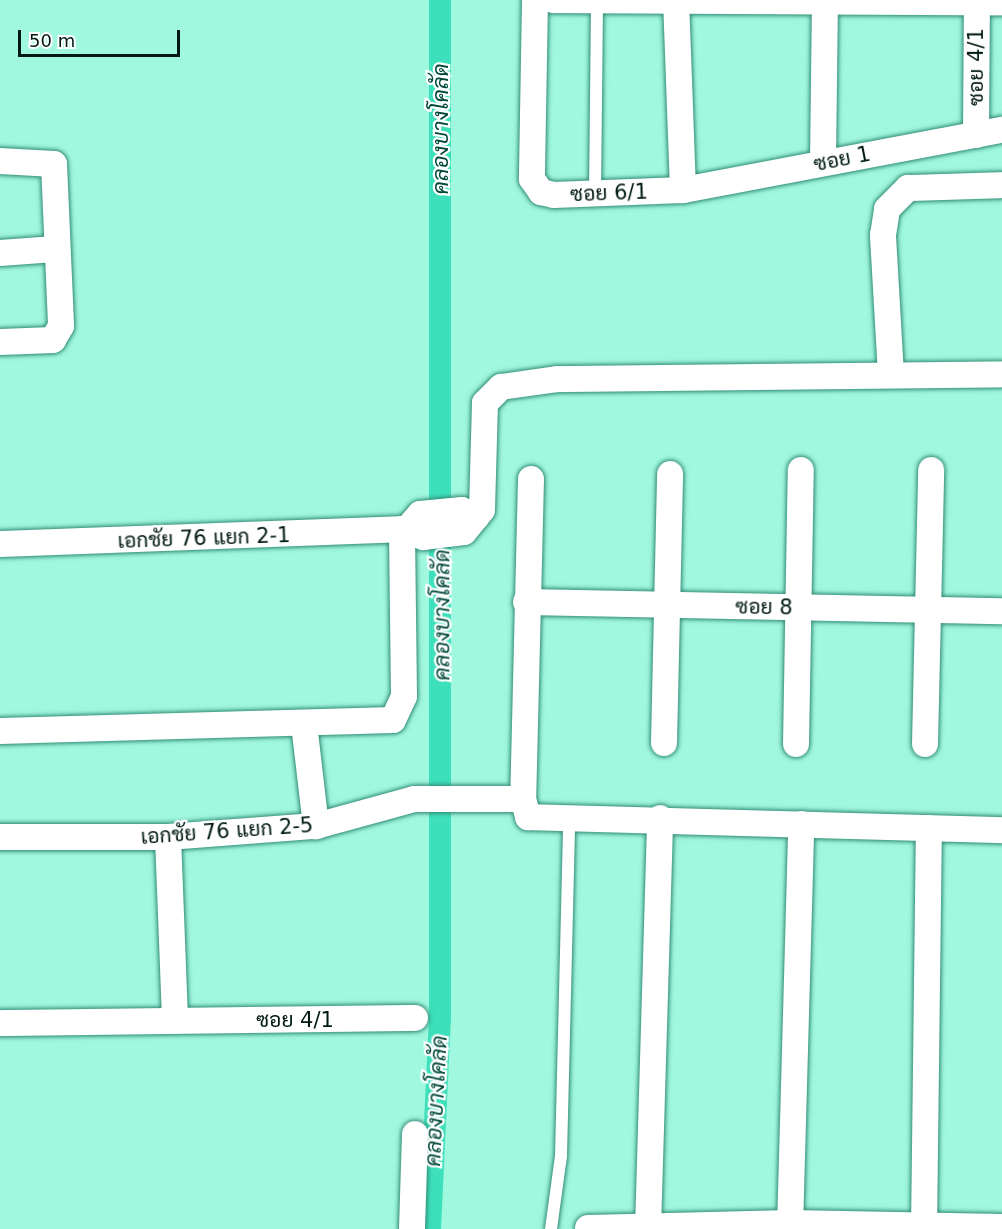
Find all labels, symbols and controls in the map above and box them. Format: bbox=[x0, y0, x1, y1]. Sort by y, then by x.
scale bar bbox=[21, 18, 183, 56]
street label: ซอย 4/1 bbox=[963, 28, 989, 106]
text: 50 m bbox=[29, 30, 75, 51]
water label: คลองบางโคลัด bbox=[428, 63, 454, 195]
street label: ซอย 1 bbox=[811, 141, 873, 177]
street label: ซอย 6/1 bbox=[570, 179, 648, 207]
street label: เอกชัย 76 แยก 2-1 bbox=[117, 522, 291, 554]
water label: คลองบางโคลัด bbox=[429, 549, 455, 681]
street label: ซอย 8 bbox=[735, 594, 793, 620]
street label: เอกชัย 76 แยก 2-5 bbox=[140, 812, 314, 850]
street label: ซอย 4/1 bbox=[256, 1007, 334, 1033]
water label: คลองบางโคลัด bbox=[419, 1035, 453, 1167]

